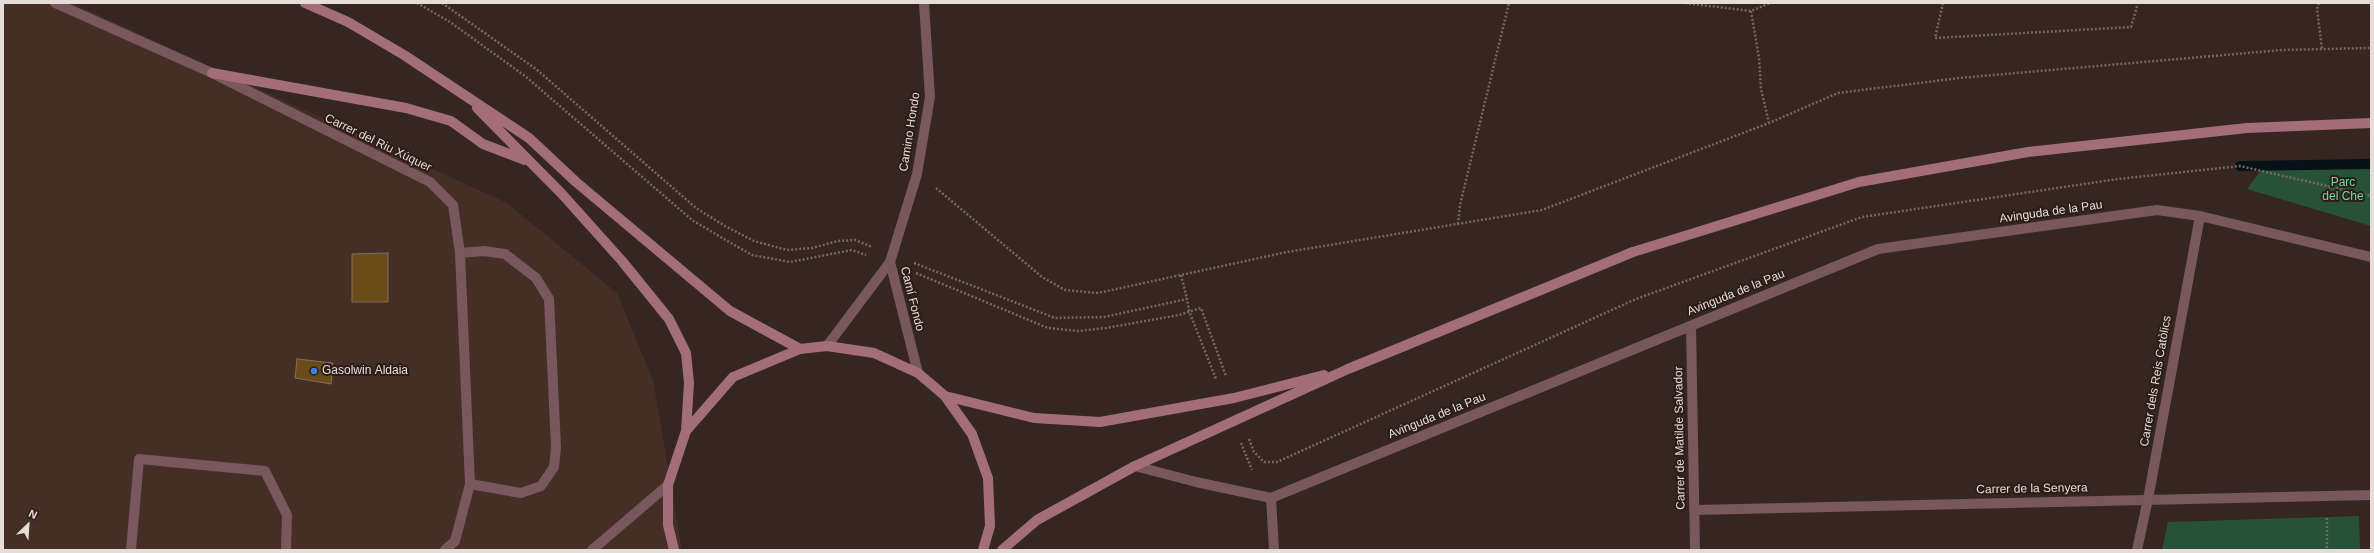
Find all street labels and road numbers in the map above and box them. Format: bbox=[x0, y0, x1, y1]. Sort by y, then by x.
street label: Camino Hondo bbox=[897, 91, 923, 173]
street label: Carrer del Riu Xúquer bbox=[322, 111, 434, 175]
street label: Avinguda de la Pau bbox=[1999, 198, 2103, 226]
street label: Camí Fondo bbox=[897, 265, 927, 333]
street label: Avinguda de la Pau bbox=[1685, 267, 1787, 319]
street label: Carrer dels Reis Catòlics bbox=[2137, 314, 2175, 448]
street label: Carrer de Matilde Salvador bbox=[1672, 366, 1688, 510]
street label: Avinguda de la Pau bbox=[1386, 390, 1488, 442]
street label: Carrer de la Senyera bbox=[1976, 481, 2088, 497]

